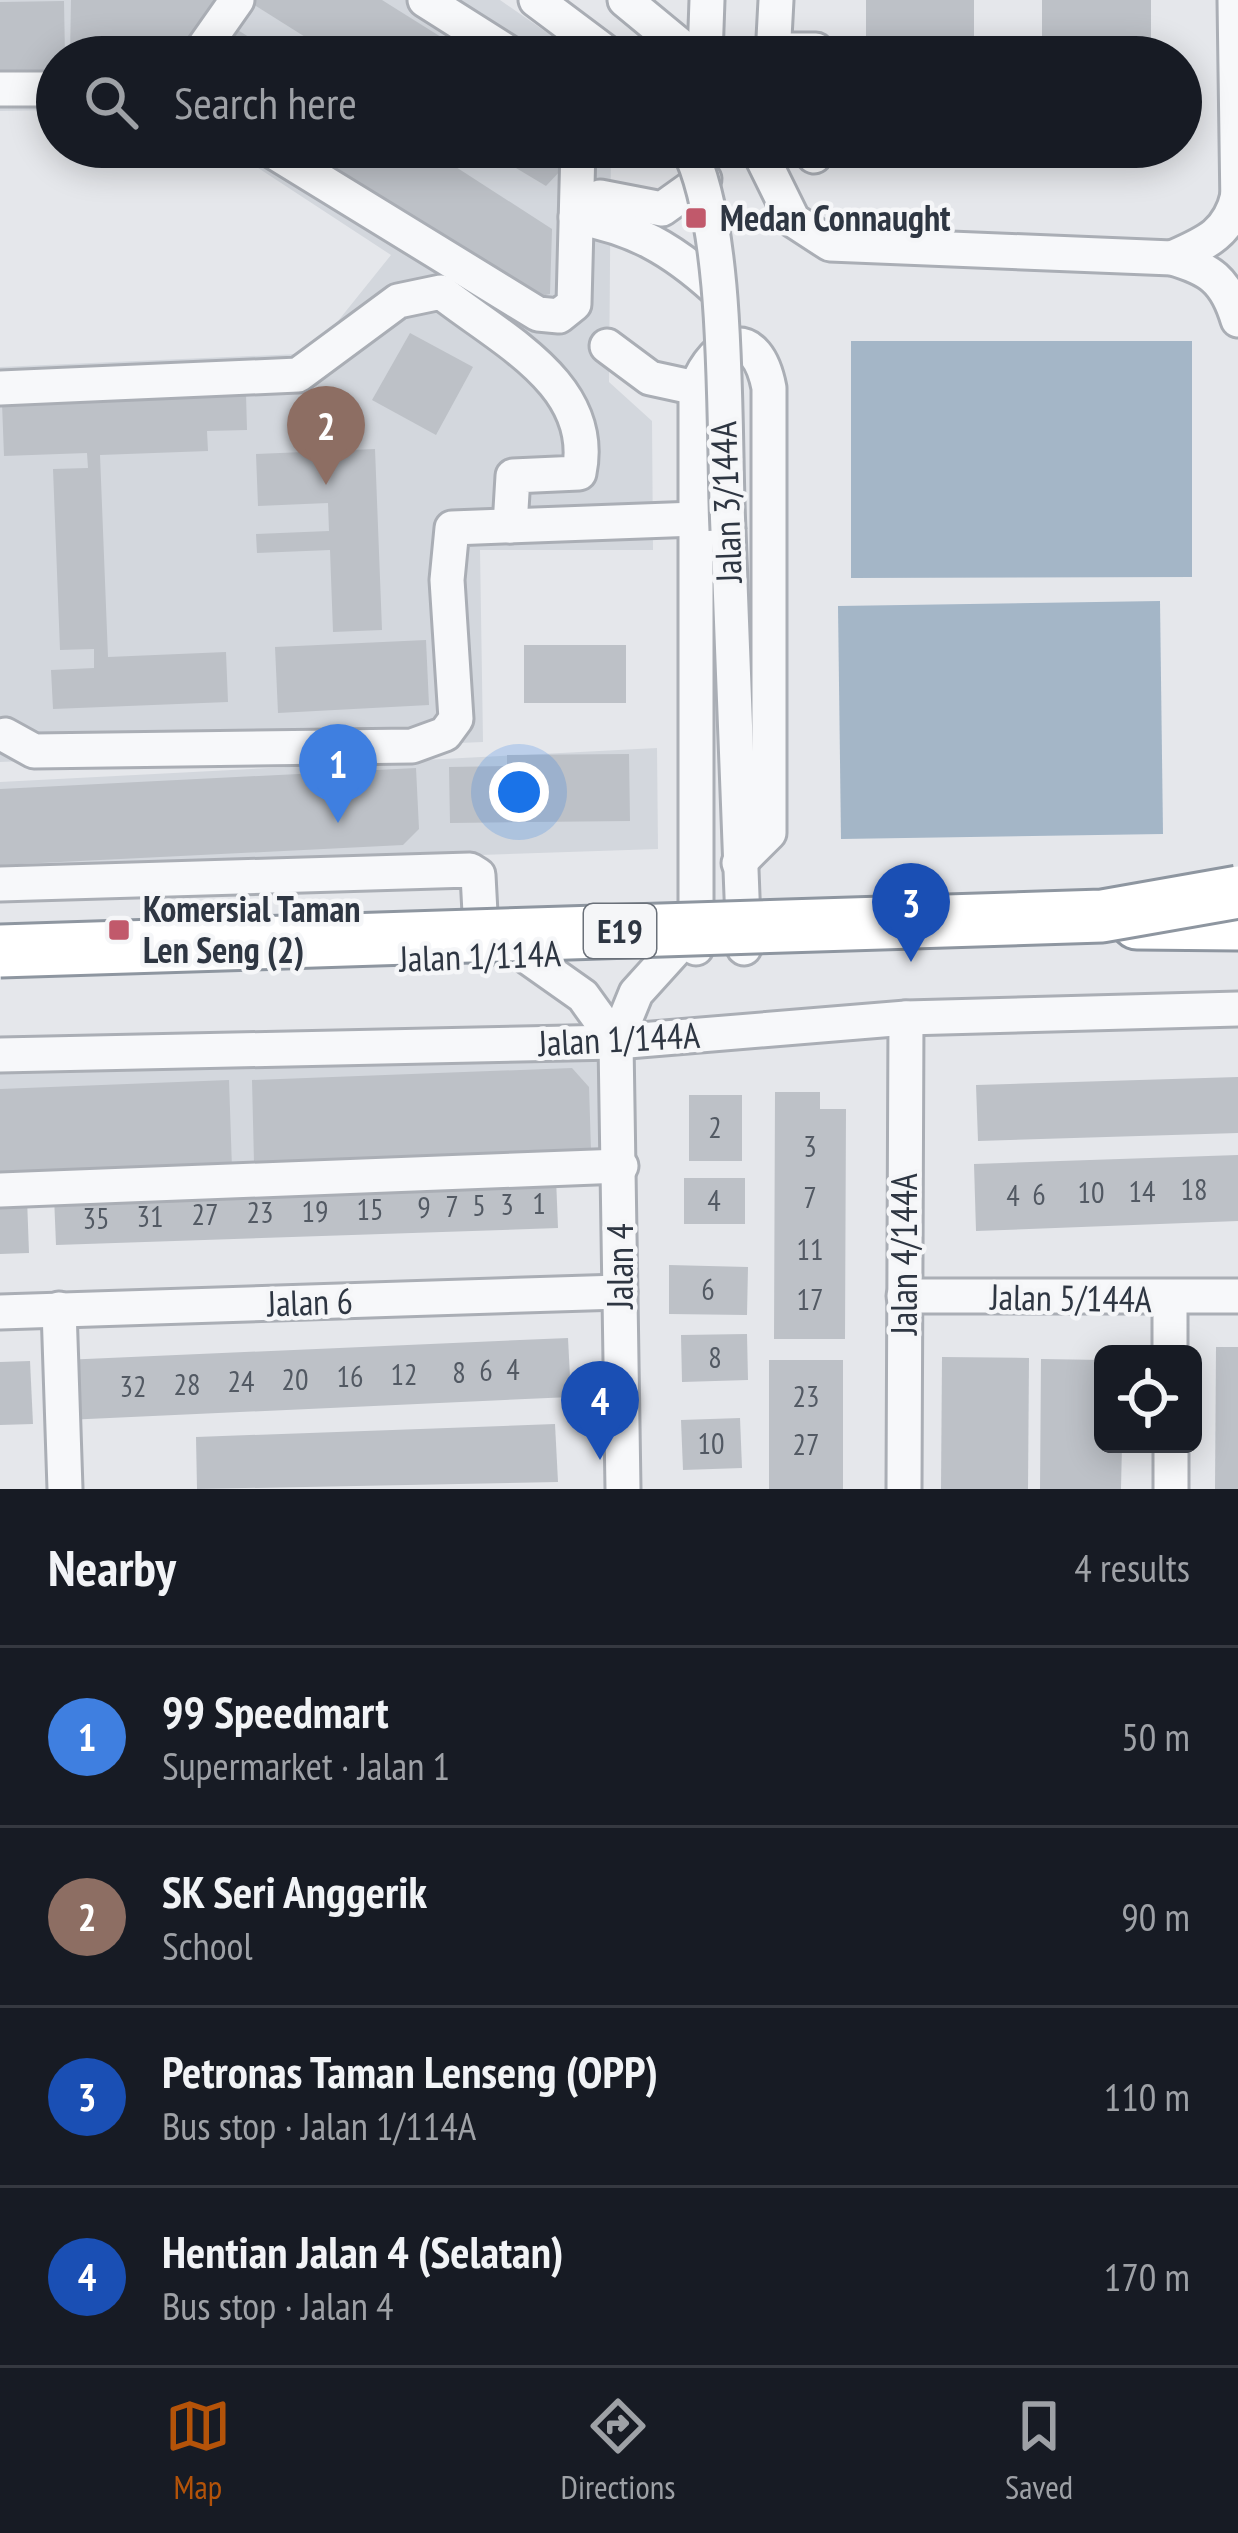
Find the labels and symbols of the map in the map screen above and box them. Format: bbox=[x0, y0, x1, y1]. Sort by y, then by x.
place label: Medan Connaught bbox=[720, 194, 951, 241]
marker: Medan Connaught bbox=[683, 205, 709, 231]
pin: 2 bbox=[287, 386, 365, 485]
street label: Jalan 3/144A bbox=[699, 420, 752, 585]
pin: 1 bbox=[299, 724, 377, 823]
your location bbox=[489, 762, 549, 822]
pin: 3 bbox=[872, 863, 950, 962]
place label: Komersial Taman Len Seng (2) bbox=[143, 885, 360, 973]
road number: E19 bbox=[584, 904, 656, 958]
marker: Komersial Taman Len Seng (2) bbox=[106, 917, 132, 943]
street label: Jalan 1/114A bbox=[397, 929, 562, 982]
street label: Jalan 1/144A bbox=[536, 1011, 701, 1066]
house number: 2 bbox=[708, 1107, 722, 1146]
house number: 3 bbox=[803, 1126, 817, 1165]
house number: 18 bbox=[1181, 1169, 1208, 1208]
house number: 14 bbox=[1129, 1171, 1156, 1210]
house number: 10 bbox=[1078, 1172, 1105, 1211]
street label: Jalan 4/144A bbox=[880, 1173, 927, 1336]
house number: 6 bbox=[1032, 1174, 1046, 1213]
house number: 4 bbox=[1006, 1175, 1020, 1214]
house number: 7 bbox=[803, 1177, 817, 1216]
house number: 4 bbox=[707, 1180, 721, 1219]
house number: 1 bbox=[532, 1183, 546, 1222]
house number: 3 bbox=[500, 1184, 514, 1223]
house number: 5 bbox=[472, 1185, 486, 1224]
house number: 7 bbox=[445, 1186, 459, 1225]
house number: 9 bbox=[417, 1187, 431, 1226]
house number: 15 bbox=[357, 1189, 384, 1228]
house number: 19 bbox=[302, 1191, 329, 1230]
house number: 23 bbox=[247, 1192, 274, 1231]
house number: 27 bbox=[192, 1194, 219, 1233]
house number: 31 bbox=[137, 1196, 164, 1235]
house number: 35 bbox=[83, 1198, 110, 1237]
street label: Jalan 4 bbox=[596, 1223, 643, 1310]
house number: 11 bbox=[797, 1229, 824, 1268]
house number: 6 bbox=[701, 1269, 715, 1308]
street label: Jalan 5/144A bbox=[989, 1273, 1152, 1322]
street label: Jalan 6 bbox=[265, 1277, 354, 1327]
house number: 17 bbox=[797, 1279, 824, 1318]
house number: 8 bbox=[708, 1337, 722, 1376]
house number: 4 bbox=[506, 1349, 520, 1388]
house number: 6 bbox=[479, 1350, 493, 1389]
house number: 8 bbox=[452, 1352, 466, 1391]
house number: 12 bbox=[391, 1354, 418, 1393]
house number: 16 bbox=[337, 1356, 364, 1395]
house number: 20 bbox=[282, 1359, 309, 1398]
house number: 24 bbox=[228, 1361, 255, 1400]
pin: 4 bbox=[561, 1361, 639, 1460]
house number: 28 bbox=[174, 1364, 201, 1403]
house number: 32 bbox=[120, 1366, 147, 1405]
house number: 23 bbox=[793, 1376, 820, 1415]
house number: 10 bbox=[698, 1423, 725, 1462]
house number: 27 bbox=[793, 1424, 820, 1463]

